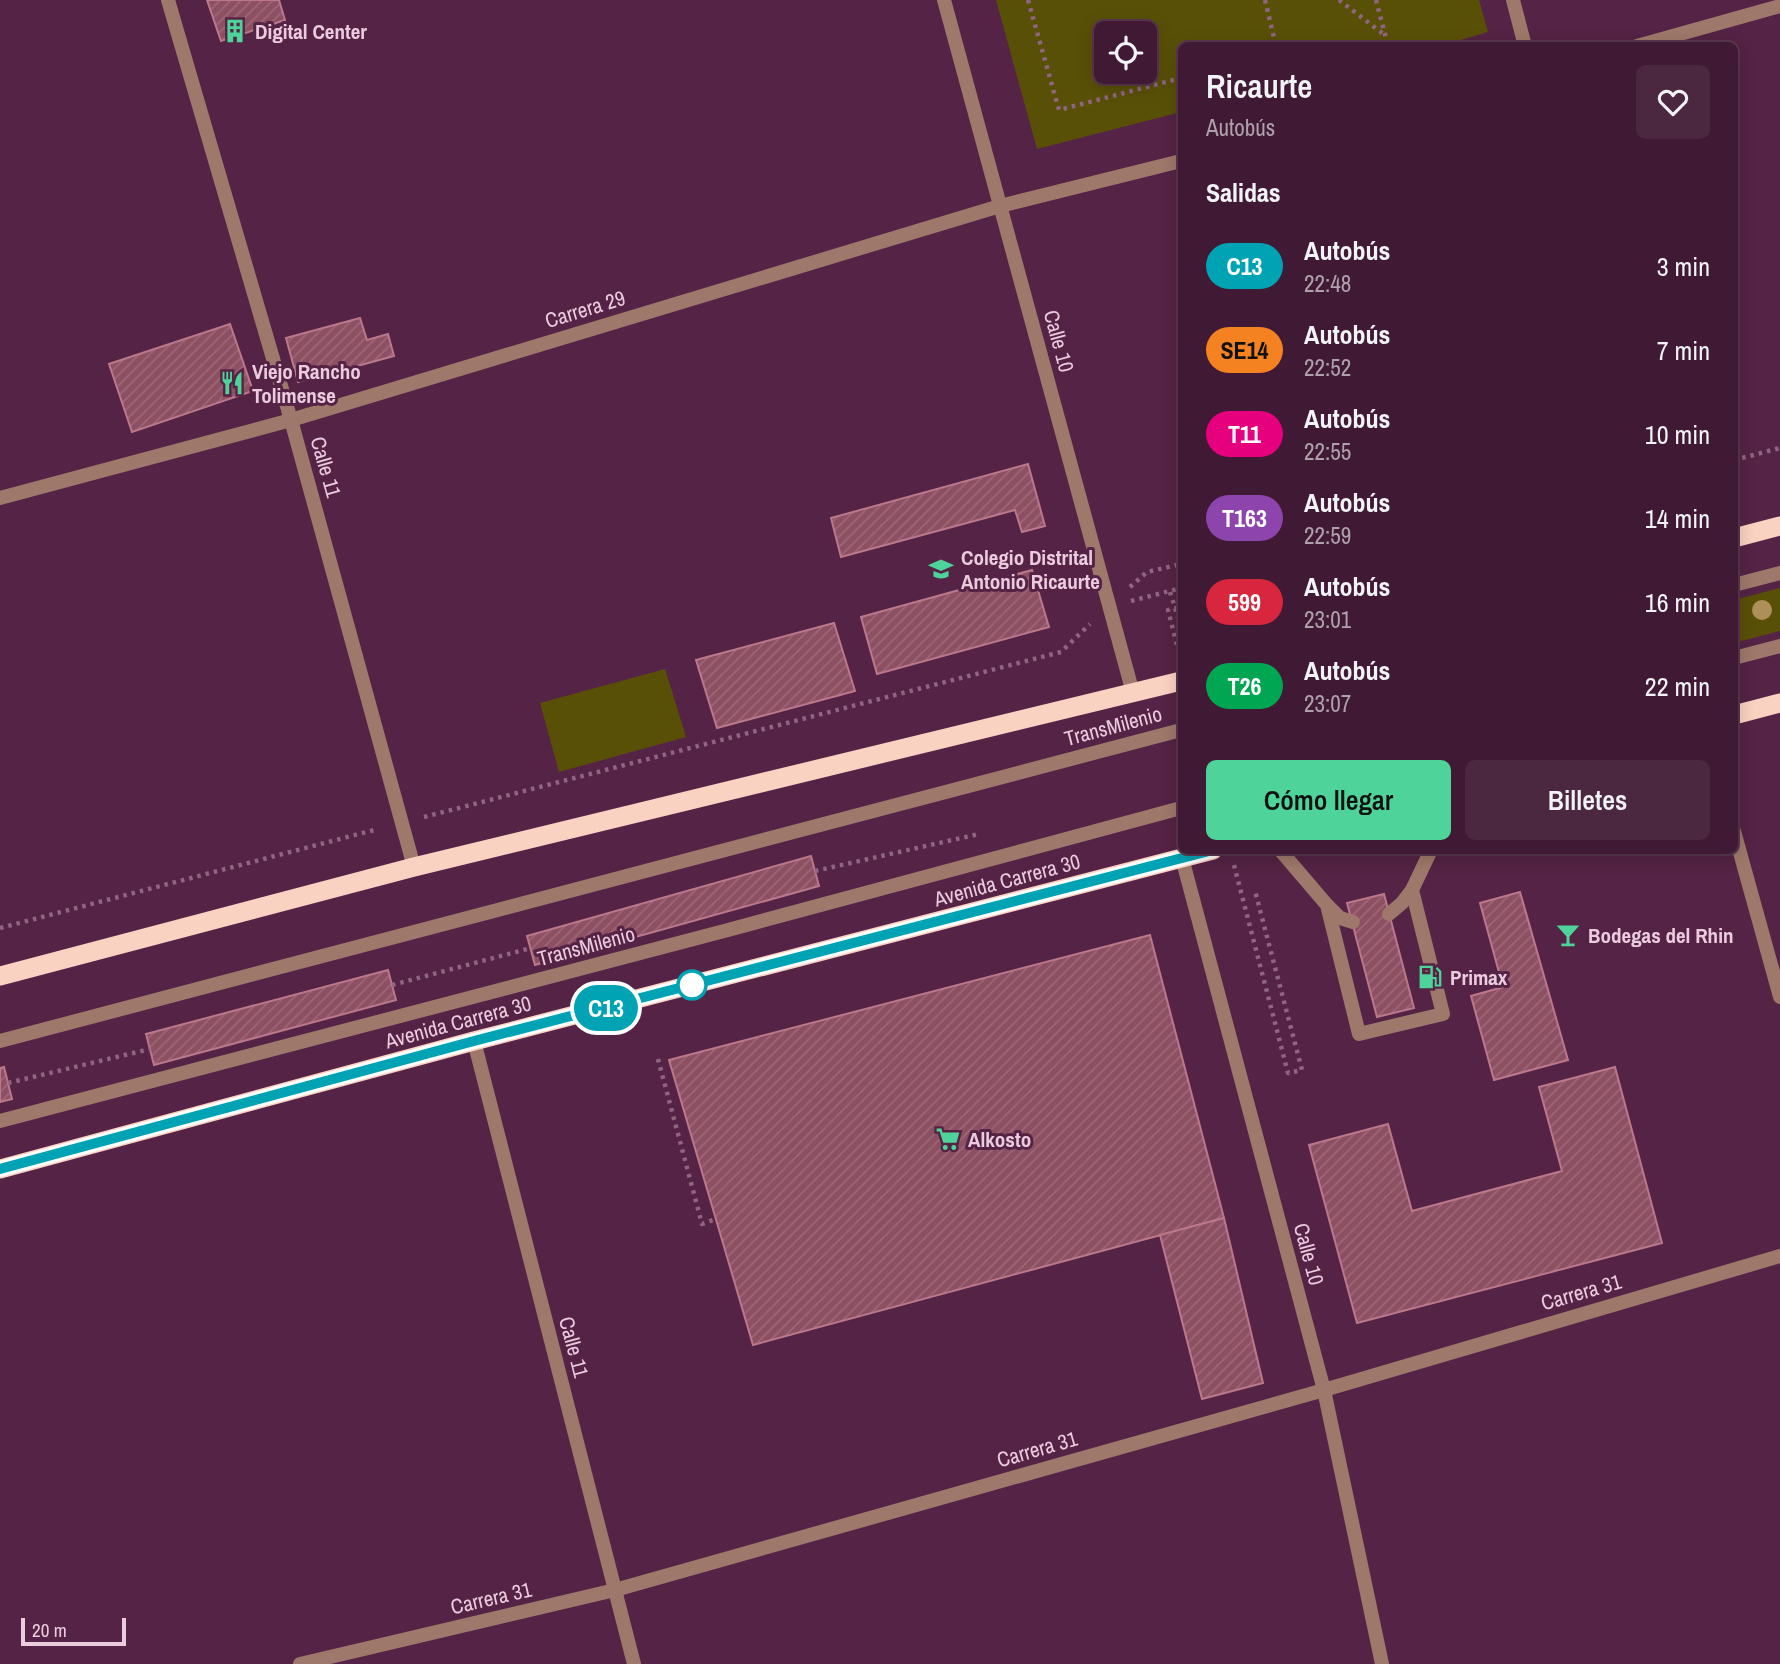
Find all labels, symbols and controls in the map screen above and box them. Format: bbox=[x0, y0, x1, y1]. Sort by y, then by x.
building icon: Digital Center bbox=[221, 17, 249, 45]
place label: Digital Center bbox=[255, 17, 367, 46]
map controls bbox=[1094, 21, 1157, 84]
button: locate bbox=[1094, 21, 1157, 84]
text: Ricaurte bbox=[1206, 64, 1312, 108]
button: heart bbox=[1636, 65, 1710, 139]
text: Autobús bbox=[1206, 112, 1275, 143]
text: Salidas bbox=[1206, 175, 1281, 210]
text: Autobús bbox=[1304, 233, 1390, 268]
text: 3 min bbox=[1657, 249, 1710, 284]
text: C13 bbox=[1226, 250, 1263, 282]
text: 22:48 bbox=[1304, 268, 1351, 299]
street label: Carrera 29 bbox=[541, 283, 629, 335]
street label: Calle 10 bbox=[1037, 307, 1081, 375]
text: Autobús bbox=[1304, 317, 1390, 352]
text: 7 min bbox=[1657, 333, 1710, 368]
text: SE14 bbox=[1220, 334, 1269, 366]
text: 22:52 bbox=[1304, 352, 1351, 383]
place label: Viejo Rancho Tolimense bbox=[252, 357, 361, 410]
restaurant icon: Viejo Rancho Tolimense bbox=[218, 369, 246, 397]
text: Autobús bbox=[1304, 401, 1390, 436]
text: 10 min bbox=[1645, 417, 1710, 452]
text: T11 bbox=[1228, 418, 1261, 450]
street label: Calle 11 bbox=[304, 433, 349, 501]
text: 22:55 bbox=[1304, 436, 1351, 467]
text: Autobús bbox=[1304, 485, 1390, 520]
text: 14 min bbox=[1645, 501, 1710, 536]
text: T163 bbox=[1222, 502, 1267, 534]
text: 22:59 bbox=[1304, 520, 1351, 551]
place label: Colegio Distrital Antonio Ricaurte bbox=[961, 543, 1100, 596]
school or university icon: Colegio Distrital Antonio Ricaurte bbox=[927, 555, 955, 583]
text: Autobús bbox=[1304, 569, 1390, 604]
text: 16 min bbox=[1645, 585, 1710, 620]
text: 599 bbox=[1228, 586, 1261, 618]
text: 23:01 bbox=[1304, 604, 1351, 635]
text: Autobús bbox=[1304, 653, 1390, 688]
text: 22 min bbox=[1645, 669, 1710, 704]
text: T26 bbox=[1228, 670, 1261, 702]
text: 23:07 bbox=[1304, 688, 1351, 719]
street label: TransMilenio bbox=[1061, 699, 1165, 753]
button: Cómo llegar bbox=[1206, 760, 1451, 840]
button: Billetes bbox=[1465, 760, 1710, 840]
street label: Avenida Carrera 30 bbox=[930, 847, 1083, 914]
street label: TransMilenio bbox=[534, 919, 638, 973]
bar icon: Bodegas del Rhin bbox=[1554, 921, 1582, 949]
place label: Bodegas del Rhin bbox=[1588, 921, 1733, 950]
fuel station icon: Primax bbox=[1416, 963, 1444, 991]
place label: Primax bbox=[1450, 963, 1508, 992]
unlabelled marker bbox=[677, 970, 707, 1000]
line badge: C13 bbox=[566, 985, 646, 1031]
street label: Avenida Carrera 30 bbox=[381, 989, 534, 1056]
text: C13 bbox=[588, 992, 624, 1024]
supermarket icon: Alkosto bbox=[934, 1125, 962, 1153]
place label: Alkosto bbox=[968, 1125, 1031, 1154]
street label: Calle 10 bbox=[1287, 1220, 1331, 1288]
street label: Carrera 31 bbox=[1537, 1267, 1625, 1317]
street label: Calle 11 bbox=[552, 1313, 596, 1381]
street label: Carrera 31 bbox=[993, 1424, 1081, 1474]
street label: Carrera 31 bbox=[448, 1575, 535, 1621]
scale bar bbox=[21, 1615, 126, 1647]
text: 20 m bbox=[32, 1617, 67, 1643]

